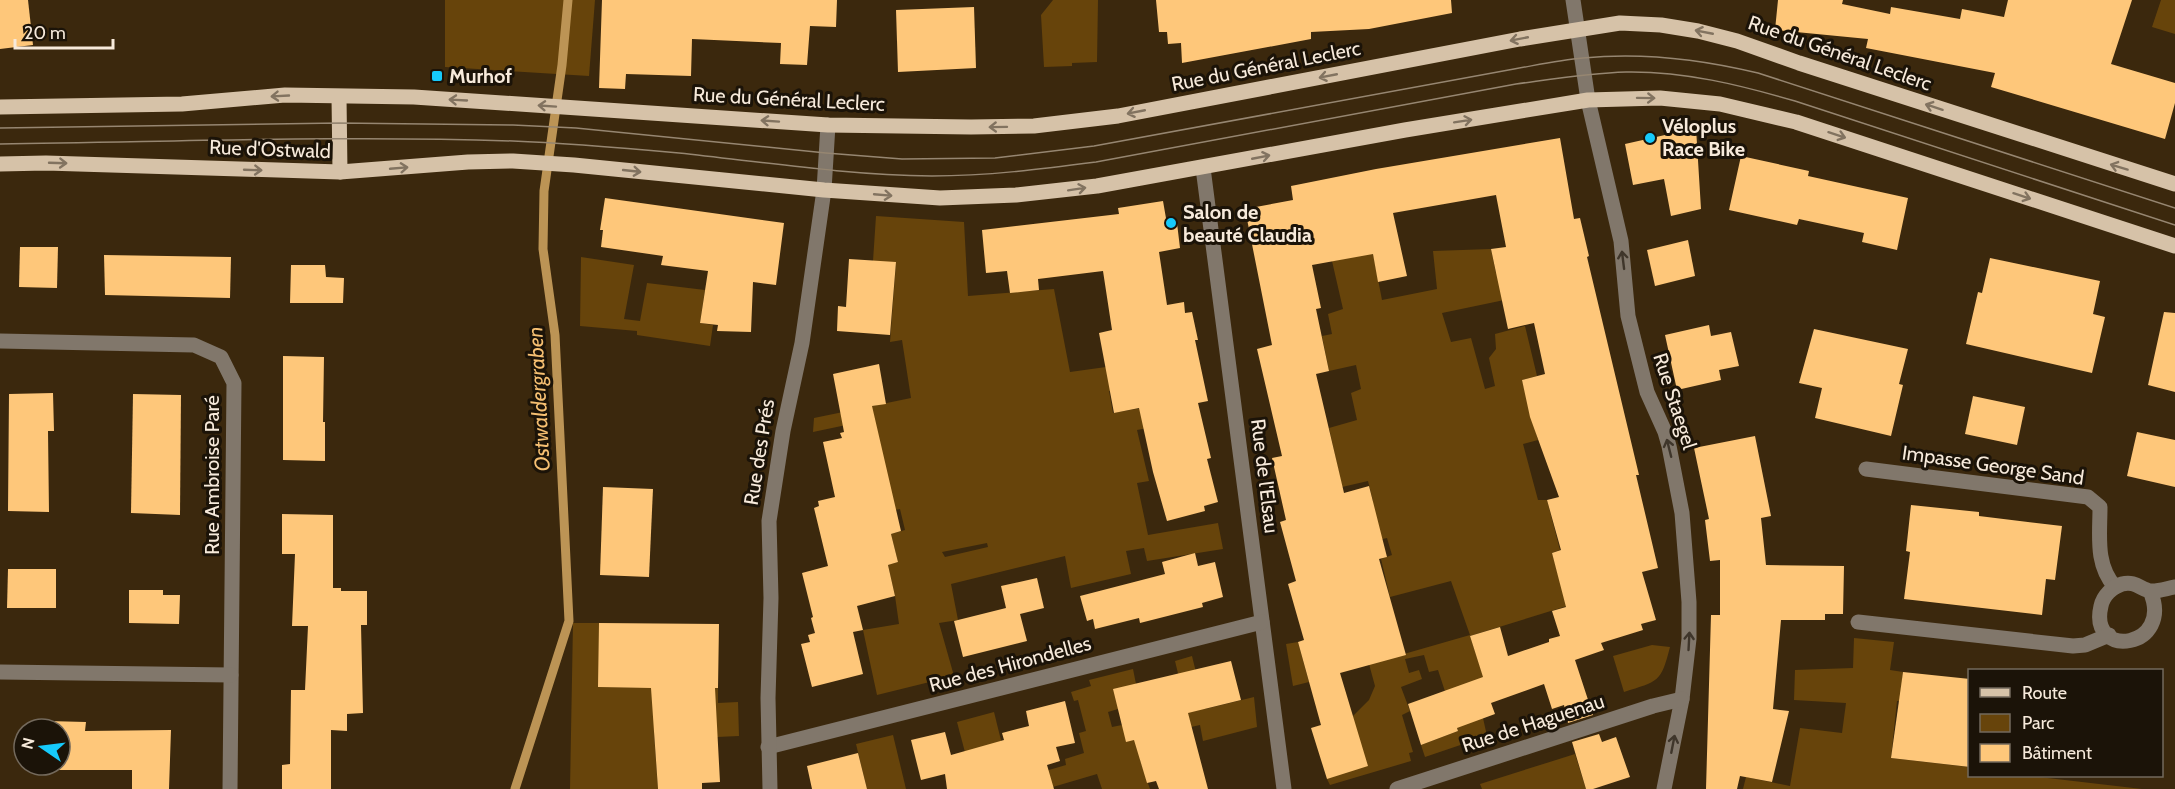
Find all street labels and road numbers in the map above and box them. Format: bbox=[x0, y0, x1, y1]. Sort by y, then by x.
street label: Rue du Général Leclerc bbox=[1745, 10, 1935, 96]
street label: Rue du Général Leclerc bbox=[1169, 36, 1363, 96]
street label: Rue du Général Leclerc bbox=[692, 82, 886, 116]
street label: Rue d'Ostwald bbox=[209, 135, 331, 163]
street label: Rue Staegel bbox=[1648, 350, 1702, 452]
street label: Rue Ambroise Paré bbox=[200, 395, 224, 555]
street label: Rue des Prés bbox=[739, 397, 779, 507]
street label: Rue de l'Elsau bbox=[1246, 417, 1284, 535]
street label: Impasse George Sand bbox=[1900, 440, 2086, 490]
street label: Rue des Hirondelles bbox=[926, 631, 1094, 697]
street label: Rue de Haguenau bbox=[1459, 689, 1607, 757]

